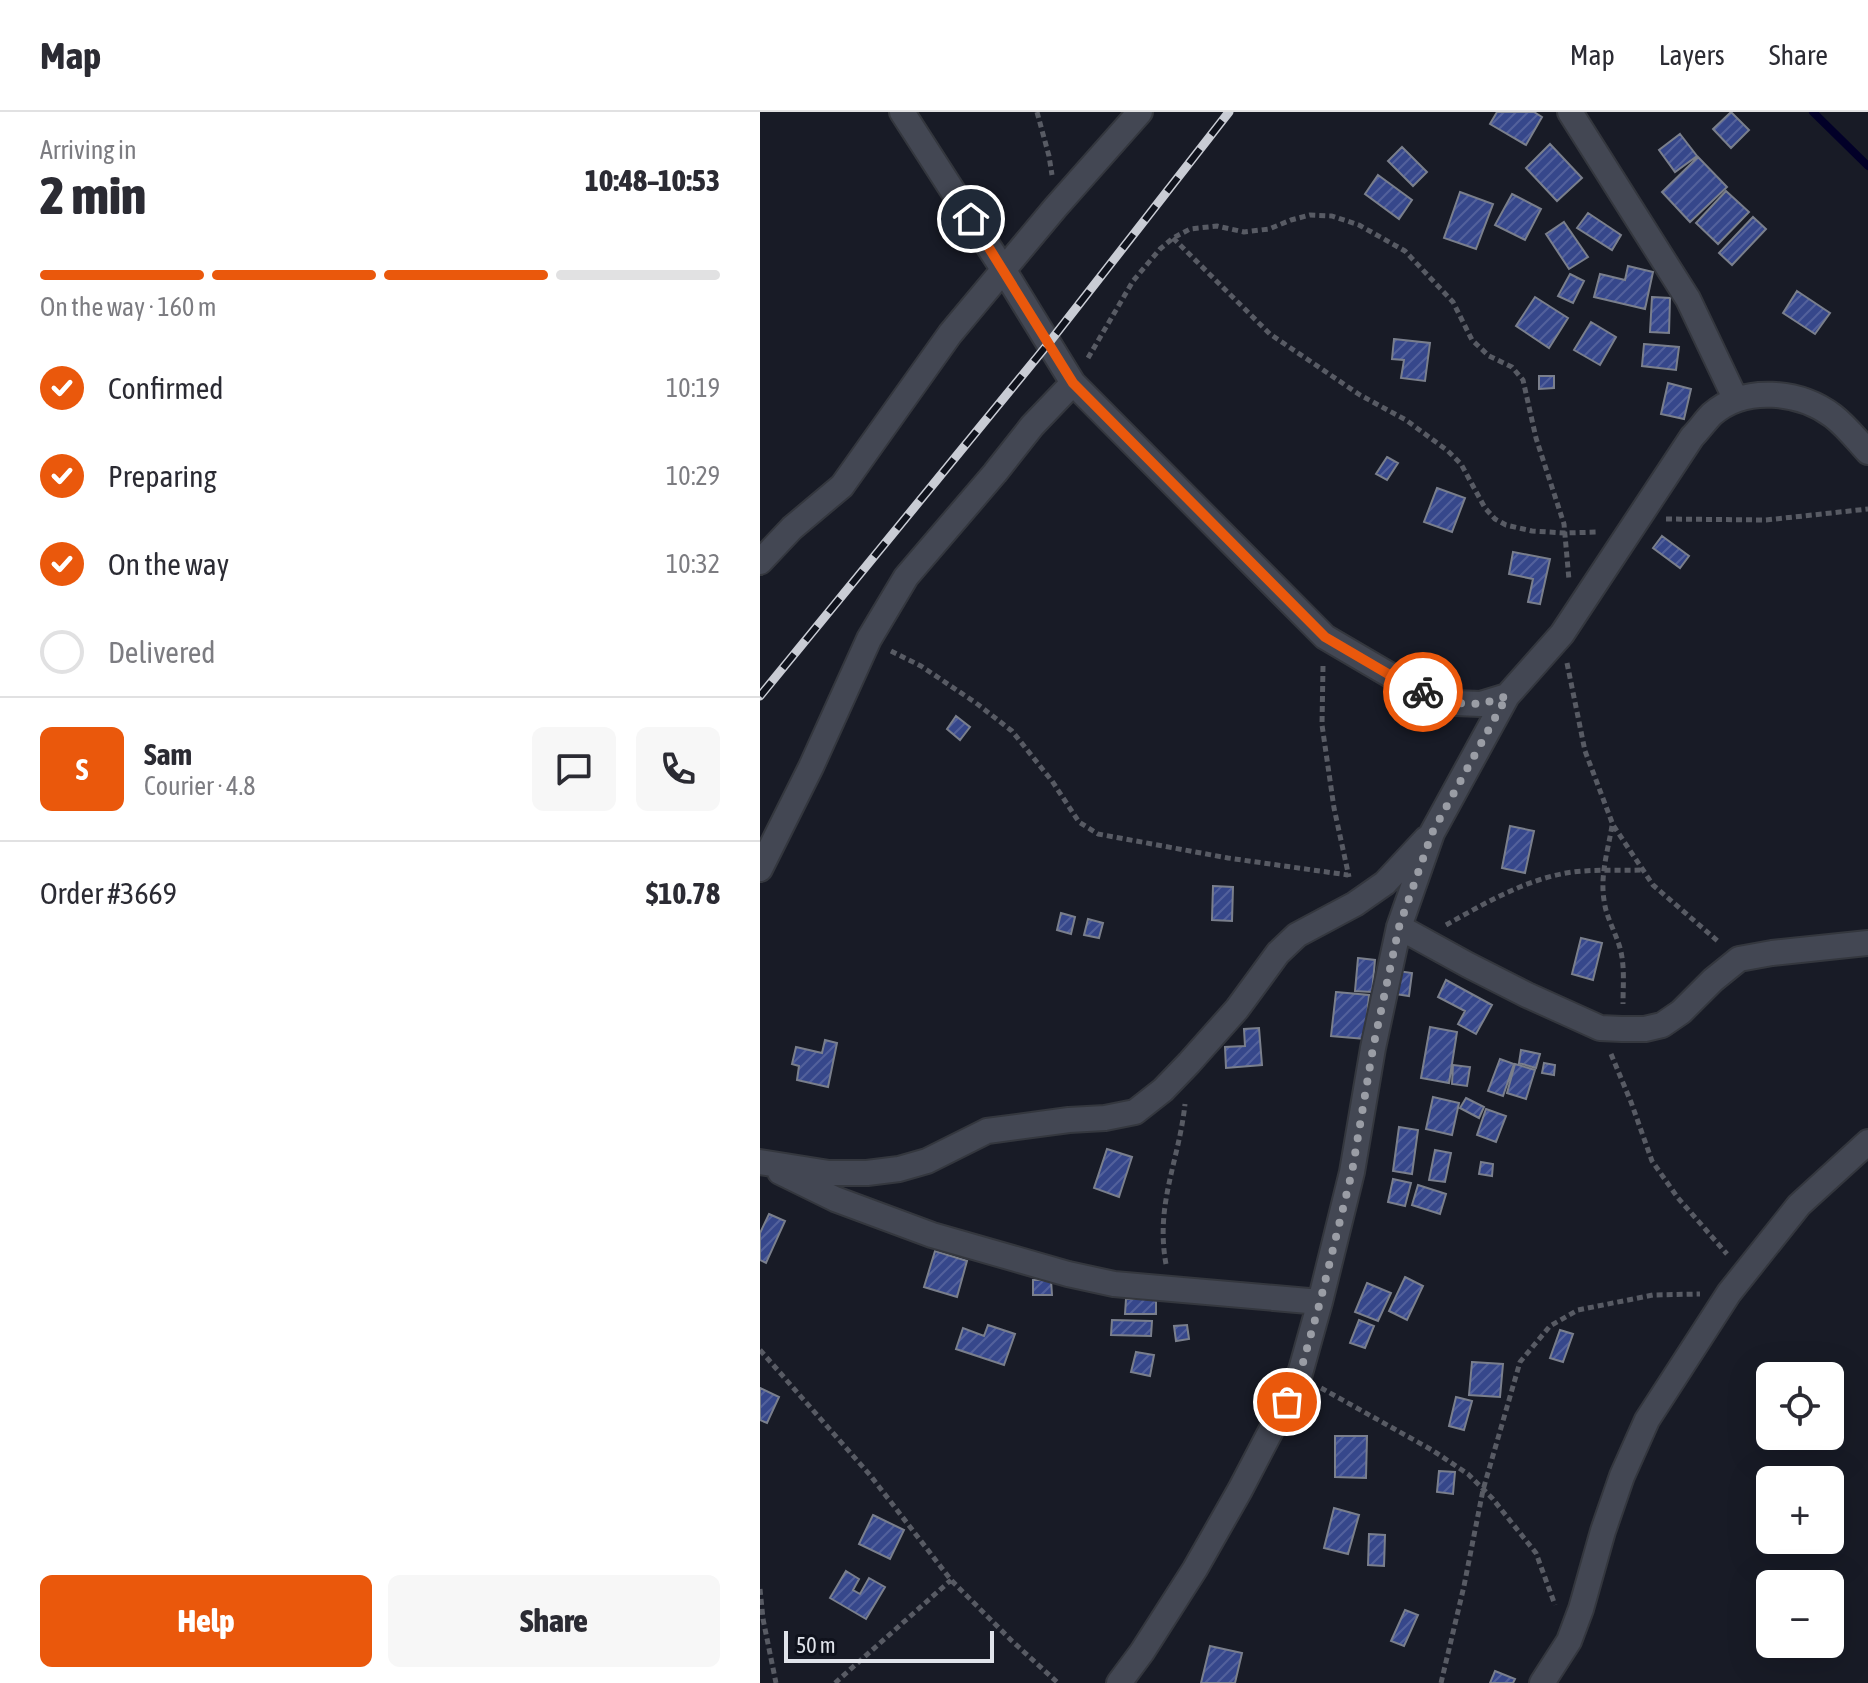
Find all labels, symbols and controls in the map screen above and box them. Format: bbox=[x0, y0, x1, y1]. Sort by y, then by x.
text: Map bbox=[40, 34, 101, 77]
text: Map bbox=[1570, 39, 1615, 71]
text: Layers bbox=[1659, 39, 1725, 71]
text: Share bbox=[1769, 39, 1828, 71]
text: Arriving in bbox=[40, 135, 137, 165]
text: 10:48–10:53 bbox=[585, 163, 720, 197]
text: 2 min bbox=[40, 165, 146, 225]
pin bbox=[937, 185, 1005, 253]
icon: home bbox=[949, 197, 993, 241]
text: On the way · 160 m bbox=[40, 292, 217, 322]
icon: check bbox=[40, 366, 84, 410]
text: Confirmed bbox=[108, 371, 223, 405]
text: 10:19 bbox=[666, 373, 720, 403]
icon: check bbox=[40, 454, 84, 498]
text: Preparing bbox=[108, 459, 217, 493]
text: 10:29 bbox=[666, 461, 720, 491]
icon: check bbox=[40, 542, 84, 586]
text: On the way bbox=[108, 547, 229, 581]
text: 10:32 bbox=[666, 549, 720, 579]
text: Delivered bbox=[108, 635, 216, 669]
courier bbox=[1383, 652, 1463, 732]
icon: bike bbox=[1401, 670, 1445, 714]
button: chat bbox=[532, 727, 616, 811]
button: phone bbox=[636, 727, 720, 811]
text: Sam bbox=[144, 737, 192, 771]
text: S bbox=[76, 752, 88, 786]
text: Courier · 4.8 bbox=[144, 771, 255, 801]
text: Order #3669 bbox=[40, 876, 177, 910]
text: $10.78 bbox=[646, 876, 720, 910]
map controls bbox=[1756, 1362, 1844, 1658]
button: locate bbox=[1756, 1362, 1844, 1450]
pin bbox=[1253, 1368, 1321, 1436]
icon: bag bbox=[1265, 1380, 1309, 1424]
button: + bbox=[1756, 1466, 1844, 1554]
button: − bbox=[1756, 1570, 1844, 1658]
button: Help bbox=[40, 1575, 372, 1667]
button: Share bbox=[388, 1575, 720, 1667]
scale bar bbox=[784, 1627, 994, 1663]
text: 50 m bbox=[796, 1632, 836, 1658]

